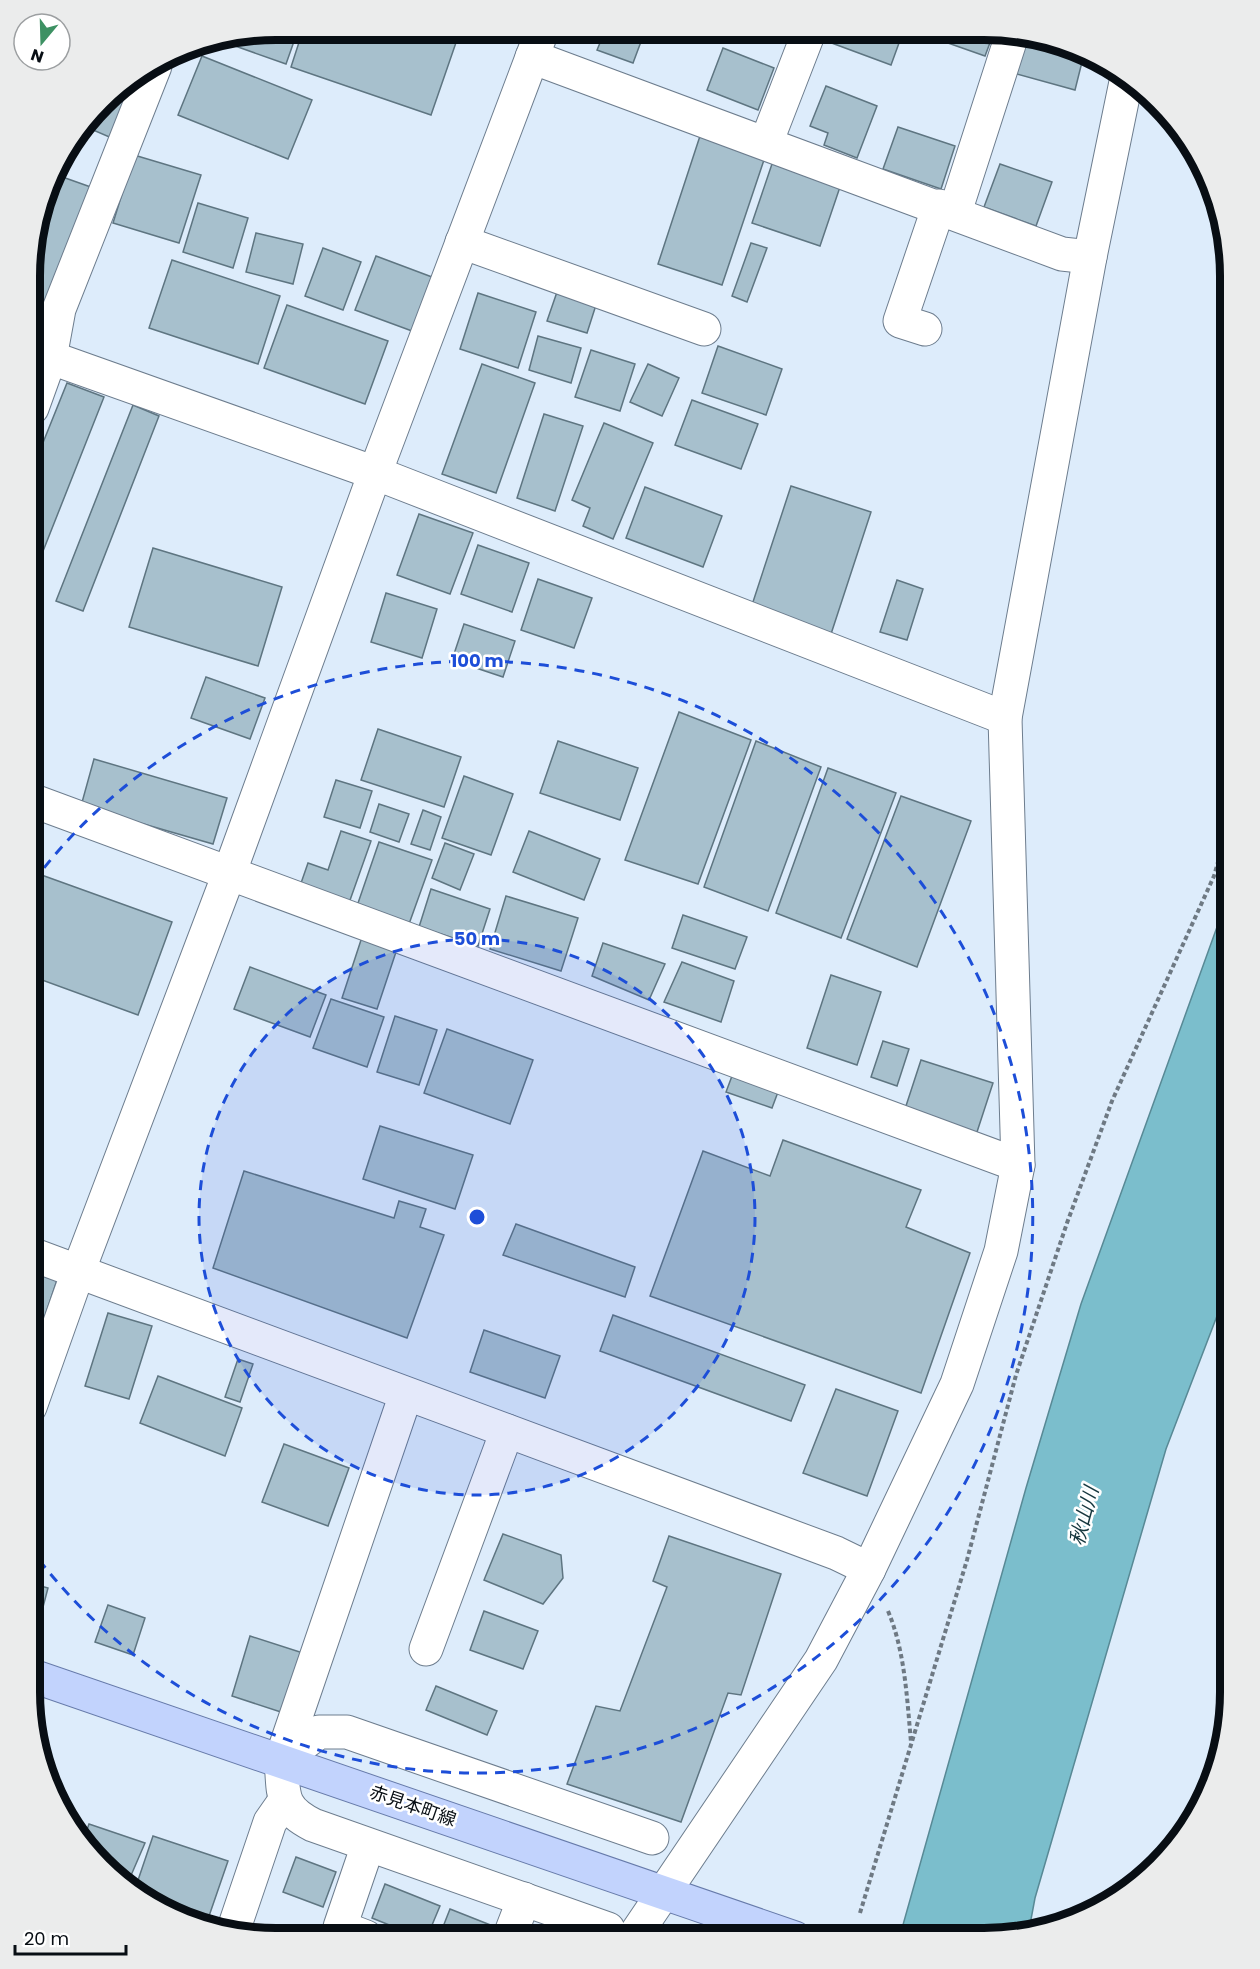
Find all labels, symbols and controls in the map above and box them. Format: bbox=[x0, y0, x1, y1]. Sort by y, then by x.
north arrow bbox=[12, 12, 72, 72]
text: N bbox=[28, 43, 47, 69]
text: 100 m bbox=[450, 648, 504, 673]
text: 50 m bbox=[454, 926, 500, 951]
centre of rings bbox=[467, 1207, 487, 1227]
water label: 秋山川 bbox=[1063, 1481, 1106, 1549]
street label: 赤見本町線 bbox=[367, 1779, 460, 1832]
scale bar bbox=[15, 1918, 126, 1956]
text: 20 m bbox=[24, 1926, 69, 1951]

